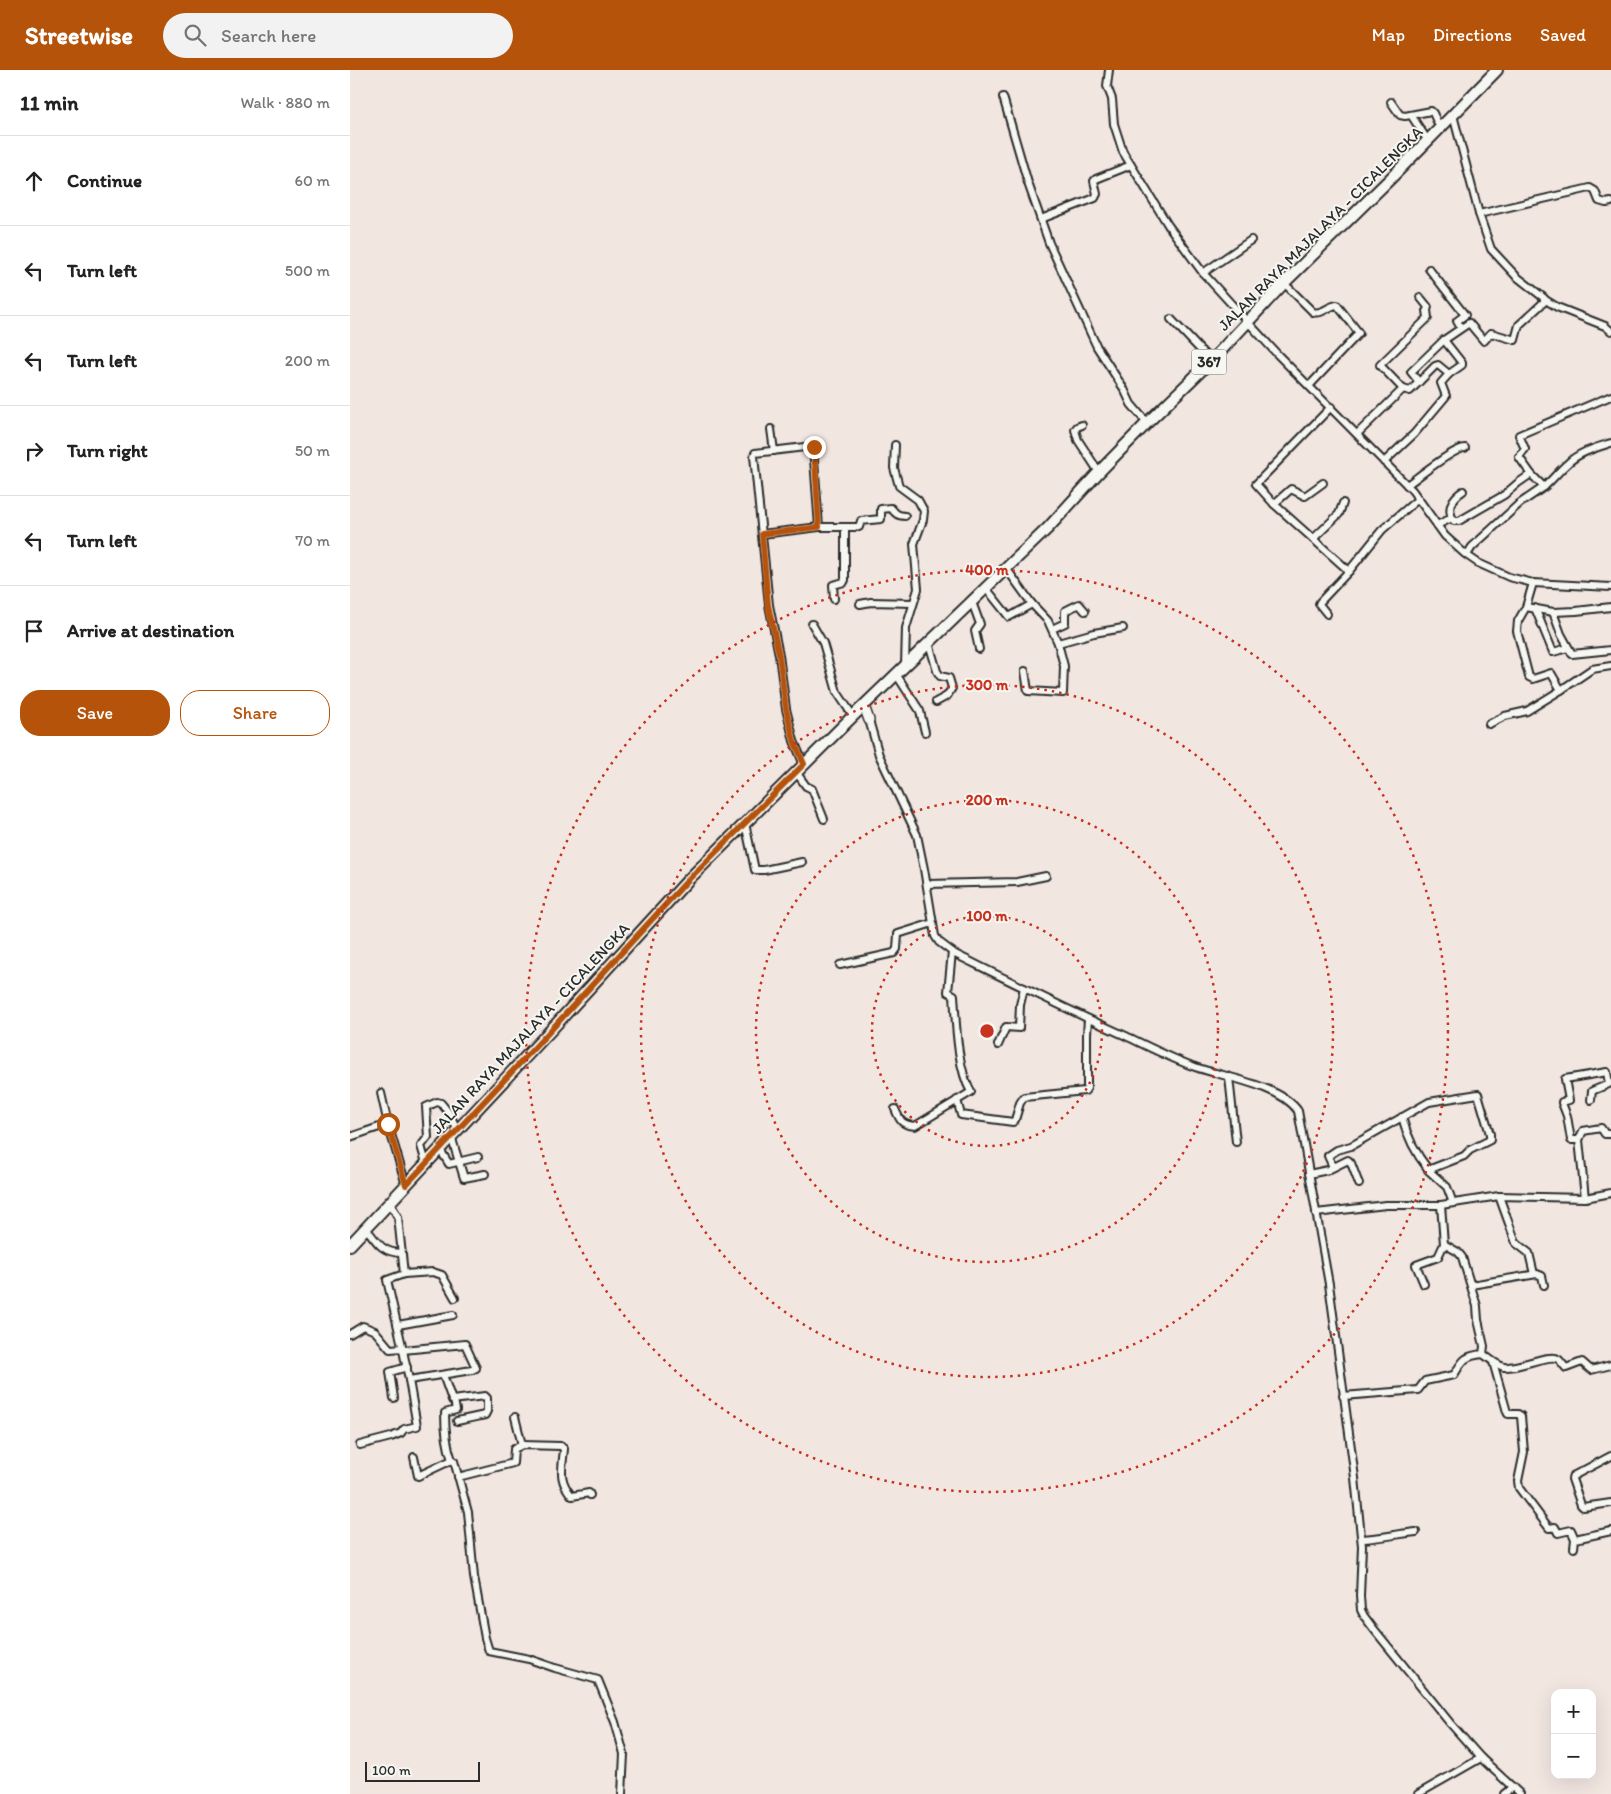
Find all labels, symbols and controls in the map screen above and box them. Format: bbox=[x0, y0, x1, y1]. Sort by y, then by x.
search box bbox=[163, 13, 513, 58]
text: Streetwise bbox=[25, 21, 133, 50]
icon: search bbox=[181, 21, 209, 49]
text: Search here bbox=[221, 24, 316, 47]
text: Map bbox=[1372, 24, 1405, 46]
text: Directions bbox=[1433, 24, 1512, 46]
text: Saved bbox=[1540, 24, 1586, 46]
text: 11 min bbox=[20, 90, 78, 115]
text: Walk · 880 m bbox=[240, 93, 330, 112]
street label: JALAN RAYA MAJALAYA - CICALENGKA bbox=[1214, 122, 1427, 335]
icon: ahead bbox=[20, 167, 48, 195]
text: Continue bbox=[67, 169, 142, 192]
text: 60 m bbox=[295, 171, 330, 190]
icon: left bbox=[20, 257, 48, 285]
text: Turn left bbox=[67, 259, 137, 282]
text: 500 m bbox=[285, 261, 330, 280]
icon: left bbox=[20, 347, 48, 375]
text: Turn left bbox=[67, 349, 137, 372]
road number: 367 bbox=[1192, 350, 1226, 374]
text: 200 m bbox=[285, 351, 330, 370]
route end bbox=[803, 436, 826, 459]
icon: right bbox=[20, 437, 48, 465]
text: Turn right bbox=[67, 439, 148, 462]
text: 50 m bbox=[295, 441, 330, 460]
icon: left bbox=[20, 527, 48, 555]
text: Turn left bbox=[67, 529, 137, 552]
text: 70 m bbox=[295, 531, 330, 550]
text: 400 m bbox=[965, 561, 1009, 579]
icon: arrive bbox=[20, 617, 48, 645]
text: Arrive at destination bbox=[67, 619, 234, 642]
text: 300 m bbox=[966, 676, 1009, 694]
button: Save bbox=[20, 690, 170, 736]
button: Share bbox=[180, 690, 330, 736]
text: 200 m bbox=[966, 791, 1009, 809]
text: 100 m bbox=[966, 907, 1008, 925]
street label: JALAN RAYA MAJALAYA - CICALENGKA bbox=[427, 919, 633, 1138]
centre of rings bbox=[978, 1022, 996, 1040]
route start bbox=[377, 1113, 400, 1136]
map controls bbox=[1551, 1689, 1596, 1779]
button: + bbox=[1551, 1689, 1596, 1734]
button: − bbox=[1551, 1734, 1596, 1779]
scale bar bbox=[365, 1759, 480, 1782]
text: 100 m bbox=[372, 1762, 411, 1779]

